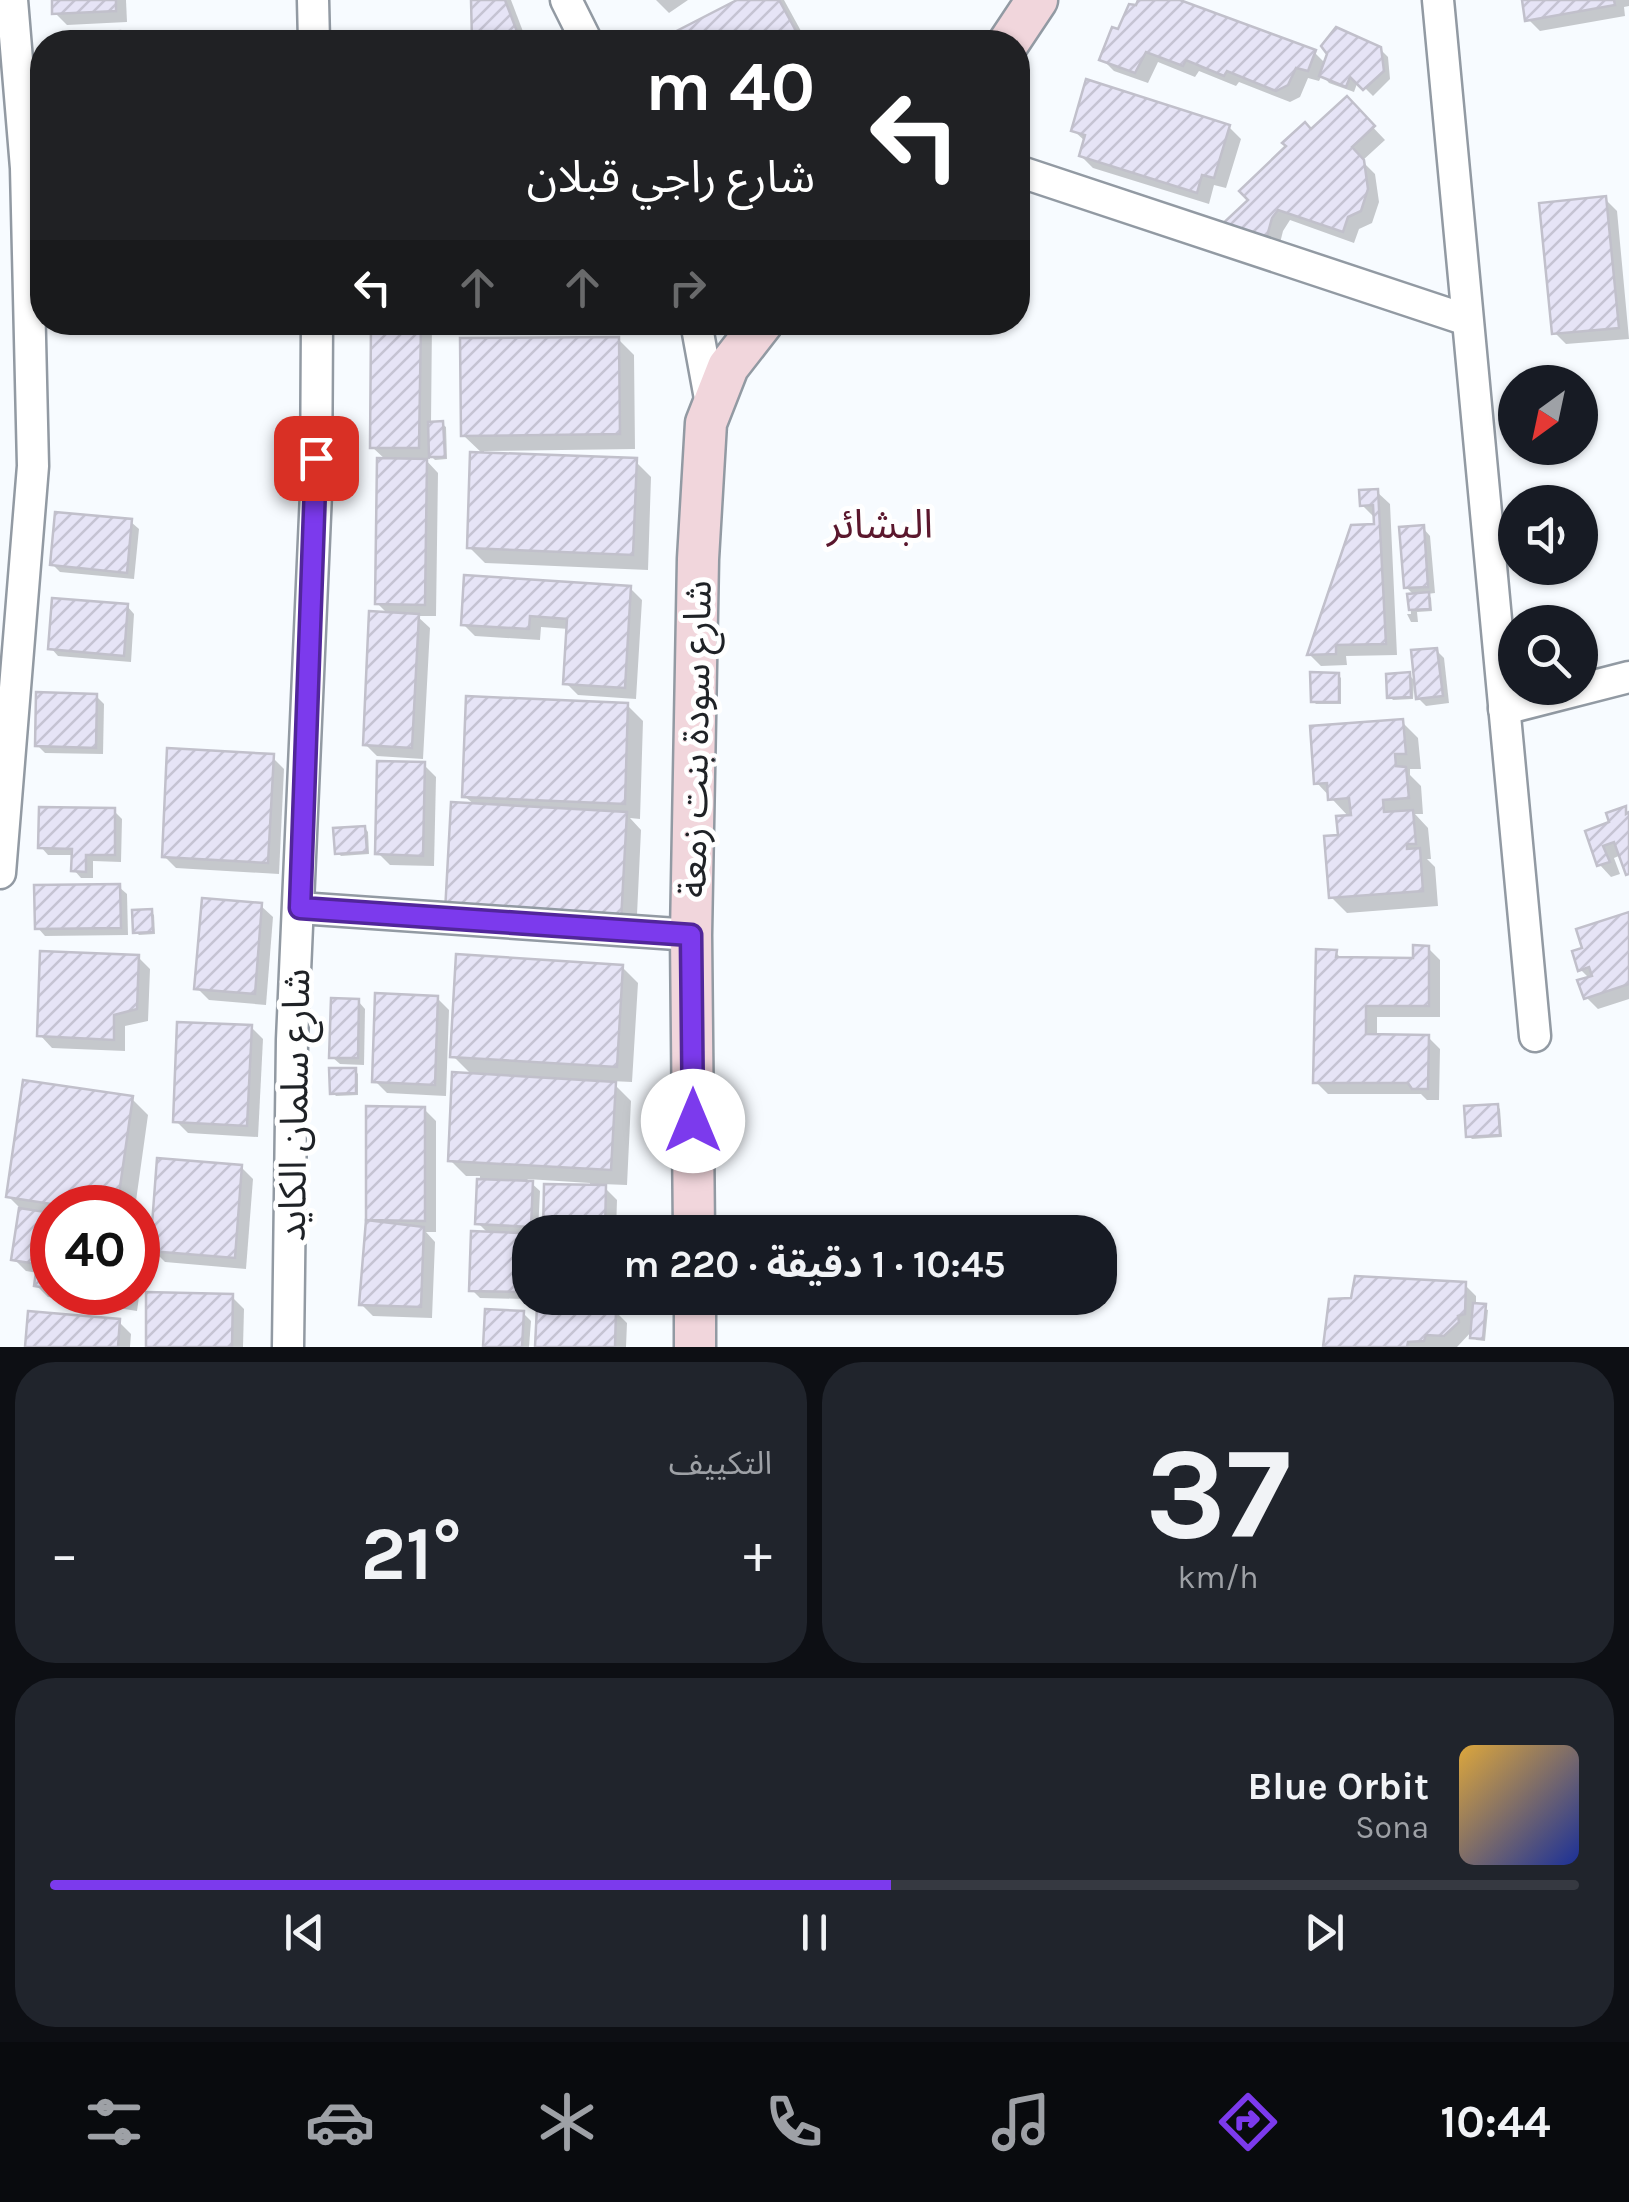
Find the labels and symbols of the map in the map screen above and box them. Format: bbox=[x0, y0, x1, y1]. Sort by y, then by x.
north arrow bbox=[1498, 365, 1598, 465]
pin bbox=[274, 416, 359, 501]
district label: البشائر bbox=[826, 501, 933, 548]
street label: شارع سودة بنت زمعة bbox=[670, 580, 726, 898]
street label: شارع سلمان الكايد bbox=[270, 968, 324, 1242]
position arrow bbox=[641, 1069, 745, 1173]
speed limit sign: 40 bbox=[30, 1185, 160, 1315]

